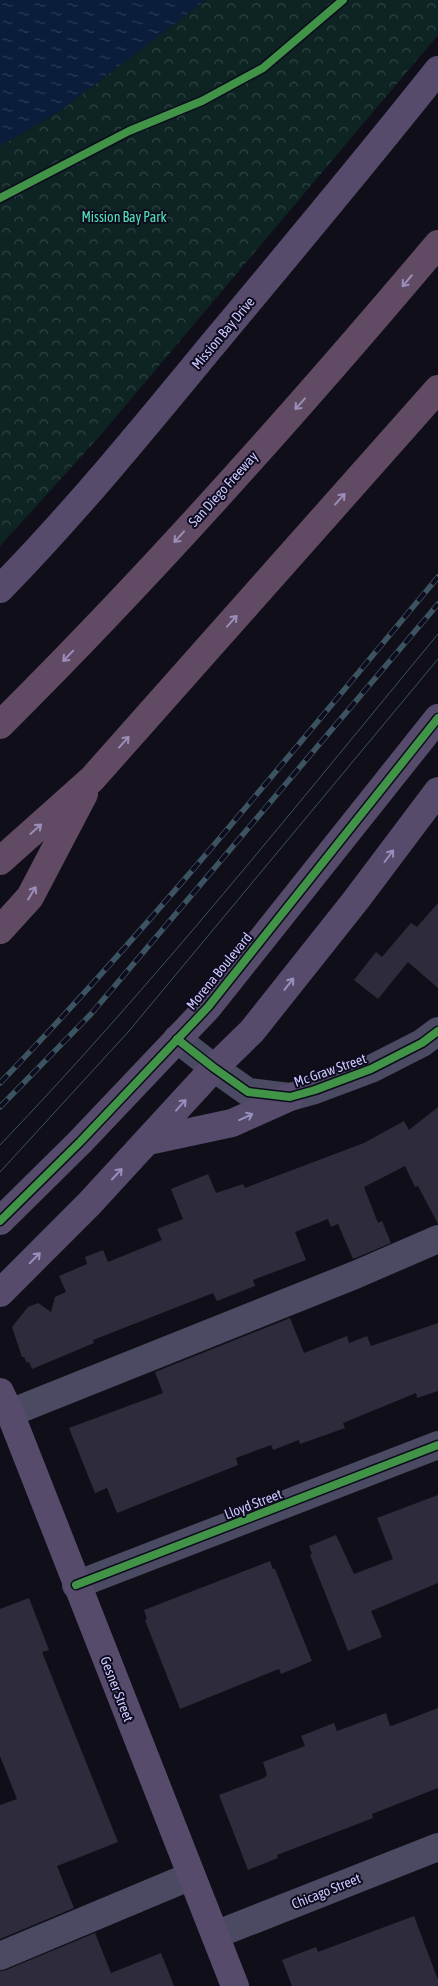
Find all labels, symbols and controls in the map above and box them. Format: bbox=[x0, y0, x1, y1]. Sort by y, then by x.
park label: Mission Bay Park bbox=[81, 209, 167, 225]
one-way arrow bbox=[401, 275, 412, 288]
street label: Mission Bay Drive bbox=[188, 294, 258, 372]
one-way arrow bbox=[294, 397, 306, 410]
street label: San Diego Freeway bbox=[185, 448, 261, 530]
one-way arrow bbox=[335, 493, 346, 506]
one-way arrow bbox=[173, 531, 185, 544]
one-way arrow bbox=[227, 614, 238, 627]
one-way arrow bbox=[62, 649, 74, 662]
one-way arrow bbox=[119, 736, 130, 749]
one-way arrow bbox=[30, 823, 43, 834]
one-way arrow bbox=[384, 849, 394, 863]
one-way arrow bbox=[27, 886, 37, 900]
street label: Morena Boulevard bbox=[183, 929, 255, 1013]
one-way arrow bbox=[284, 978, 295, 991]
street label: Mc Graw Street bbox=[292, 1050, 368, 1090]
one-way arrow bbox=[175, 1098, 187, 1111]
one-way arrow bbox=[238, 1111, 253, 1121]
one-way arrow bbox=[111, 1168, 123, 1181]
one-way arrow bbox=[28, 1253, 40, 1265]
street label: Lloyd Street bbox=[222, 1486, 284, 1522]
street label: Gesner Street bbox=[97, 1654, 137, 1724]
street label: Chicago Street bbox=[289, 1870, 363, 1912]

